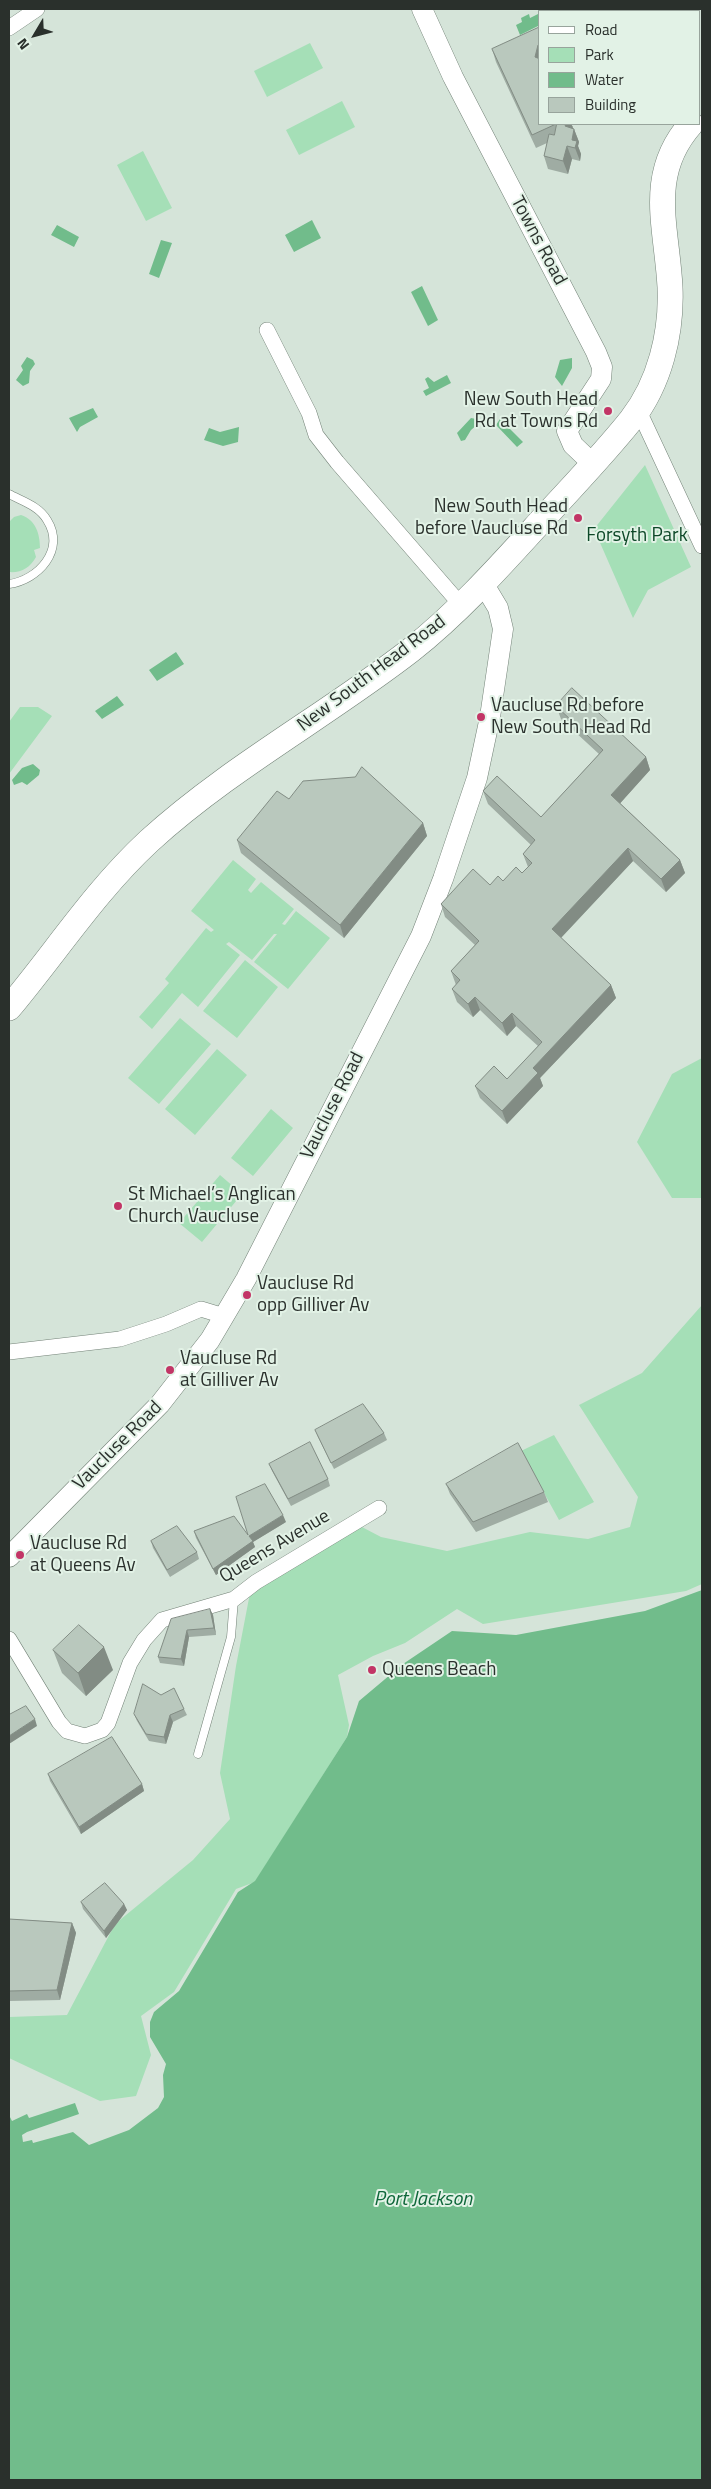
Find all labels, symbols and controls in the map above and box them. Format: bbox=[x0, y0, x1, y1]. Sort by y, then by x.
north arrow bbox=[10, 10, 60, 60]
legend bbox=[538, 10, 701, 125]
text: Road bbox=[585, 18, 617, 41]
text: N bbox=[11, 34, 34, 55]
text: Park bbox=[585, 43, 614, 66]
text: Water bbox=[585, 68, 624, 91]
text: Building bbox=[585, 93, 636, 116]
street label: Towns Road bbox=[505, 193, 571, 289]
place label: New South Head Rd at Towns Rd bbox=[464, 389, 598, 433]
marker: New South Head Rd at Towns Rd bbox=[602, 405, 614, 417]
place label: New South Head before Vaucluse Rd bbox=[415, 496, 568, 540]
marker: New South Head before Vaucluse Rd bbox=[572, 512, 584, 524]
park label: Forsyth Park bbox=[586, 525, 688, 547]
street label: New South Head Road bbox=[293, 611, 451, 737]
place label: Vaucluse Rd before New South Head Rd bbox=[491, 695, 651, 739]
marker: Vaucluse Rd before New South Head Rd bbox=[475, 711, 487, 723]
street label: Vaucluse Road bbox=[296, 1049, 370, 1163]
place label: St Michael’s Anglican Church Vaucluse bbox=[128, 1184, 296, 1228]
marker: St Michael’s Anglican Church Vaucluse bbox=[112, 1200, 124, 1212]
place label: Vaucluse Rd opp Gilliver Av bbox=[257, 1273, 369, 1317]
marker: Vaucluse Rd opp Gilliver Av bbox=[241, 1289, 253, 1301]
place label: Vaucluse Rd at Gilliver Av bbox=[180, 1348, 279, 1392]
marker: Vaucluse Rd at Gilliver Av bbox=[164, 1364, 176, 1376]
street label: Vaucluse Road bbox=[69, 1397, 167, 1495]
street label: Queens Avenue bbox=[216, 1505, 334, 1589]
place label: Vaucluse Rd at Queens Av bbox=[30, 1533, 136, 1577]
marker: Vaucluse Rd at Queens Av bbox=[14, 1549, 26, 1561]
place label: Queens Beach bbox=[382, 1659, 496, 1681]
marker: Queens Beach bbox=[366, 1664, 378, 1676]
water label: Port Jackson bbox=[374, 2188, 472, 2212]

